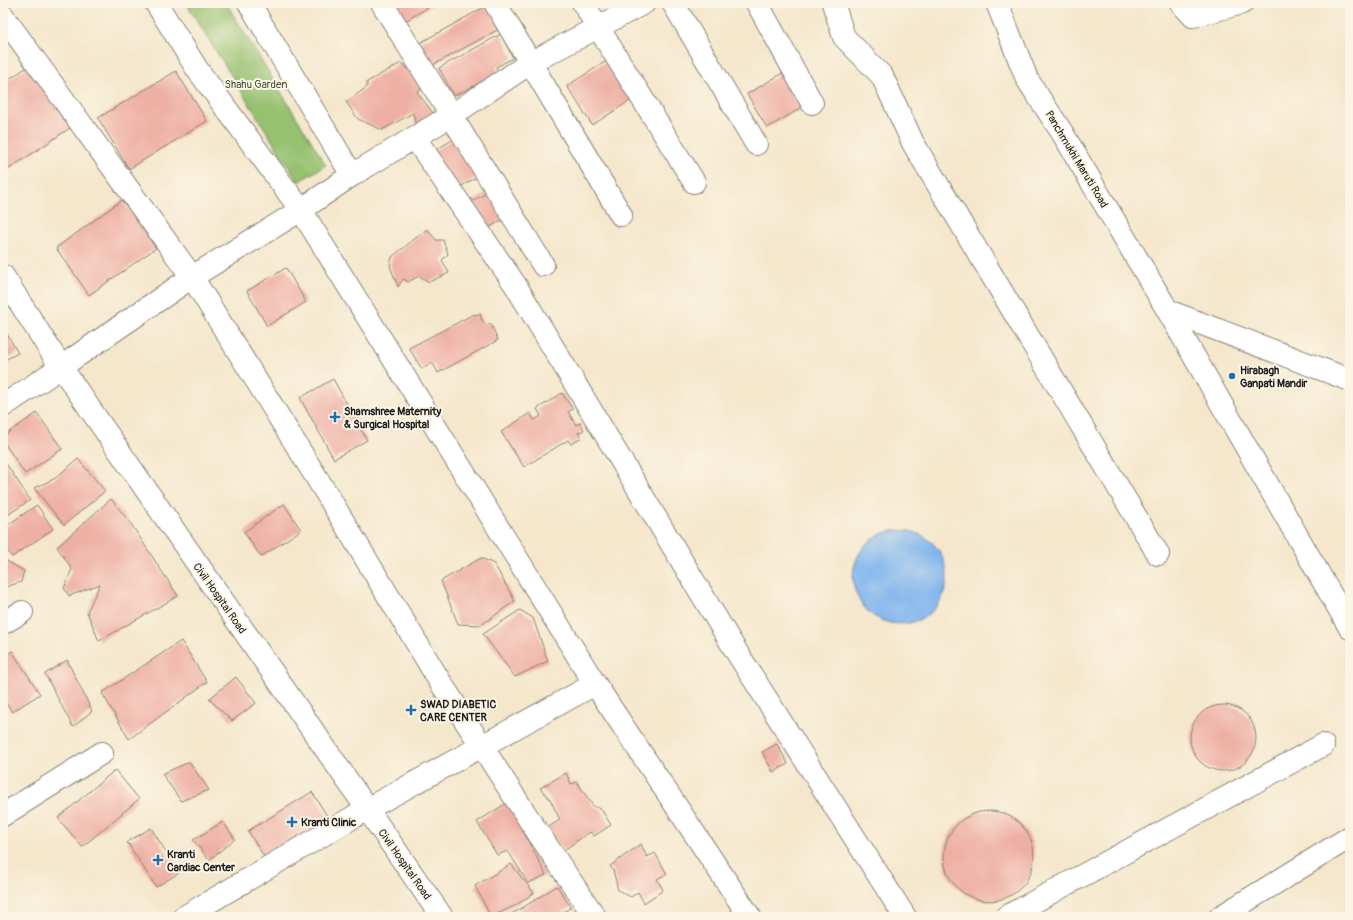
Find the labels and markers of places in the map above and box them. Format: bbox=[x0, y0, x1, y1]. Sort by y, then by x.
place label: Hirabagh Ganpati Mandir bbox=[1240, 364, 1308, 390]
marker: Hirabagh Ganpati Mandir bbox=[1227, 371, 1237, 381]
place label: Shamshree Maternity & Surgical Hospital bbox=[344, 405, 441, 431]
marker: Shamshree Maternity & Surgical Hospital bbox=[329, 411, 341, 423]
place label: SWAD DIABETIC CARE CENTER bbox=[420, 698, 497, 724]
marker: SWAD DIABETIC CARE CENTER bbox=[405, 704, 417, 716]
marker: Kranti Clinic bbox=[286, 816, 298, 828]
place label: Kranti Clinic bbox=[301, 816, 357, 829]
place label: Kranti Cardiac Center bbox=[167, 848, 236, 874]
marker: Kranti Cardiac Center bbox=[152, 854, 164, 866]

